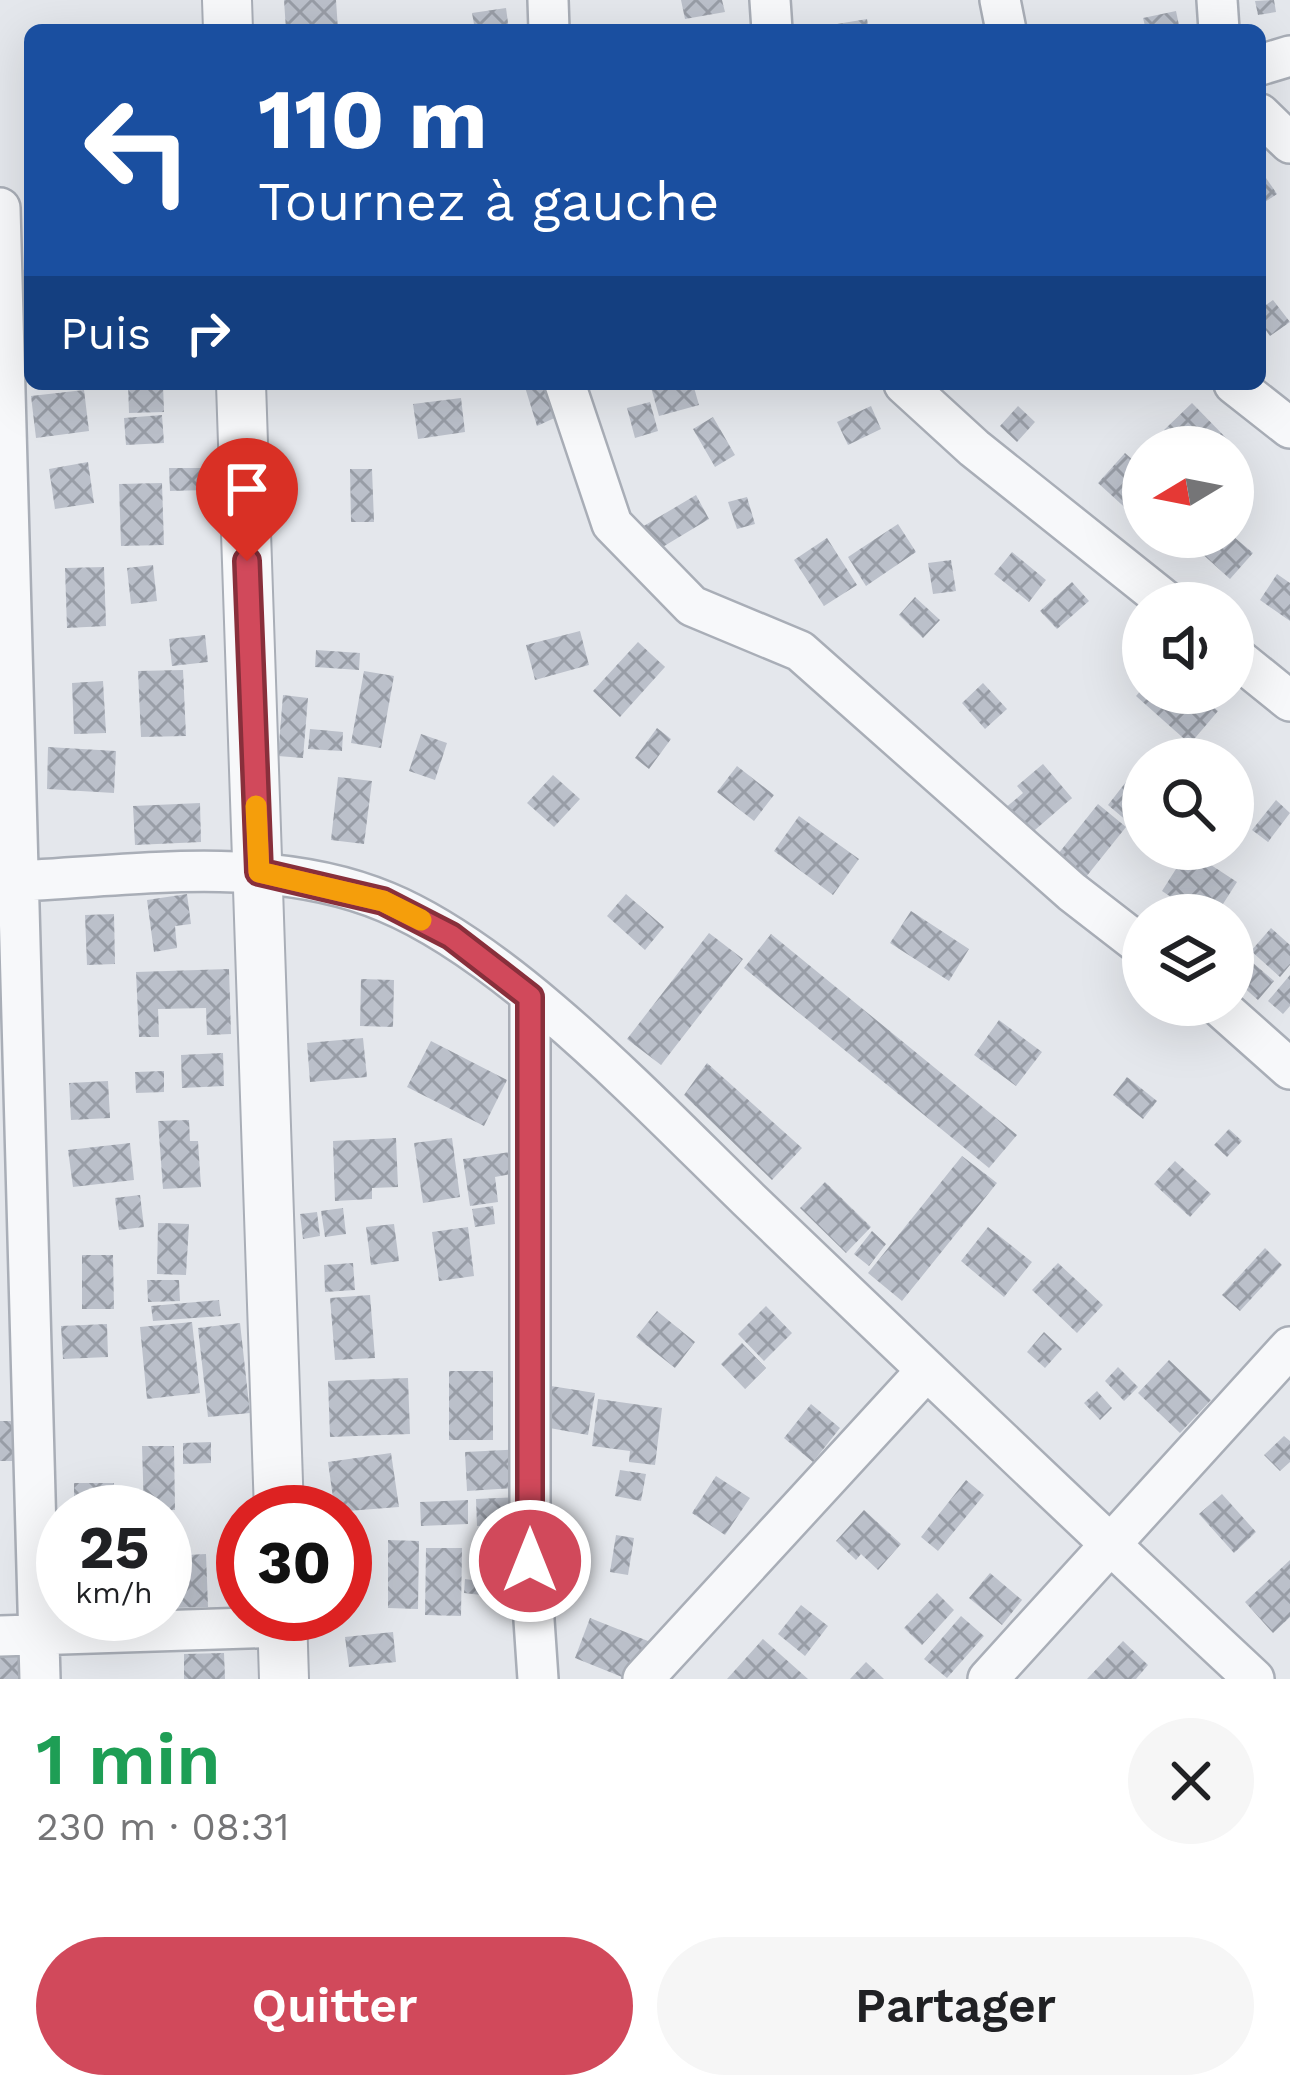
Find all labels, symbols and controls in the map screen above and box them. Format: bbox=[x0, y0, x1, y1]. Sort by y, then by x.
text: 110 m bbox=[258, 70, 488, 168]
icon: left bbox=[60, 72, 216, 228]
text: Tournez à gauche bbox=[258, 170, 719, 233]
icon: right bbox=[175, 300, 241, 366]
text: Puis bbox=[60, 307, 151, 360]
north arrow bbox=[1122, 426, 1254, 558]
map controls bbox=[1122, 426, 1254, 1026]
pin bbox=[196, 438, 298, 561]
icon: arrive bbox=[214, 456, 280, 522]
button: sound bbox=[1122, 582, 1254, 714]
button: search bbox=[1122, 738, 1254, 870]
button: layers bbox=[1122, 894, 1254, 1026]
speed limit sign: 30 bbox=[216, 1485, 372, 1641]
position arrow bbox=[467, 1498, 593, 1624]
text: 25 bbox=[79, 1512, 149, 1583]
text: km/h bbox=[75, 1575, 153, 1610]
text: 1 min bbox=[36, 1717, 221, 1801]
button: close bbox=[1128, 1718, 1254, 1844]
text: 230 m · 08:31 bbox=[36, 1804, 289, 1849]
button: Quitter bbox=[36, 1937, 633, 2075]
button: Partager bbox=[657, 1937, 1254, 2075]

